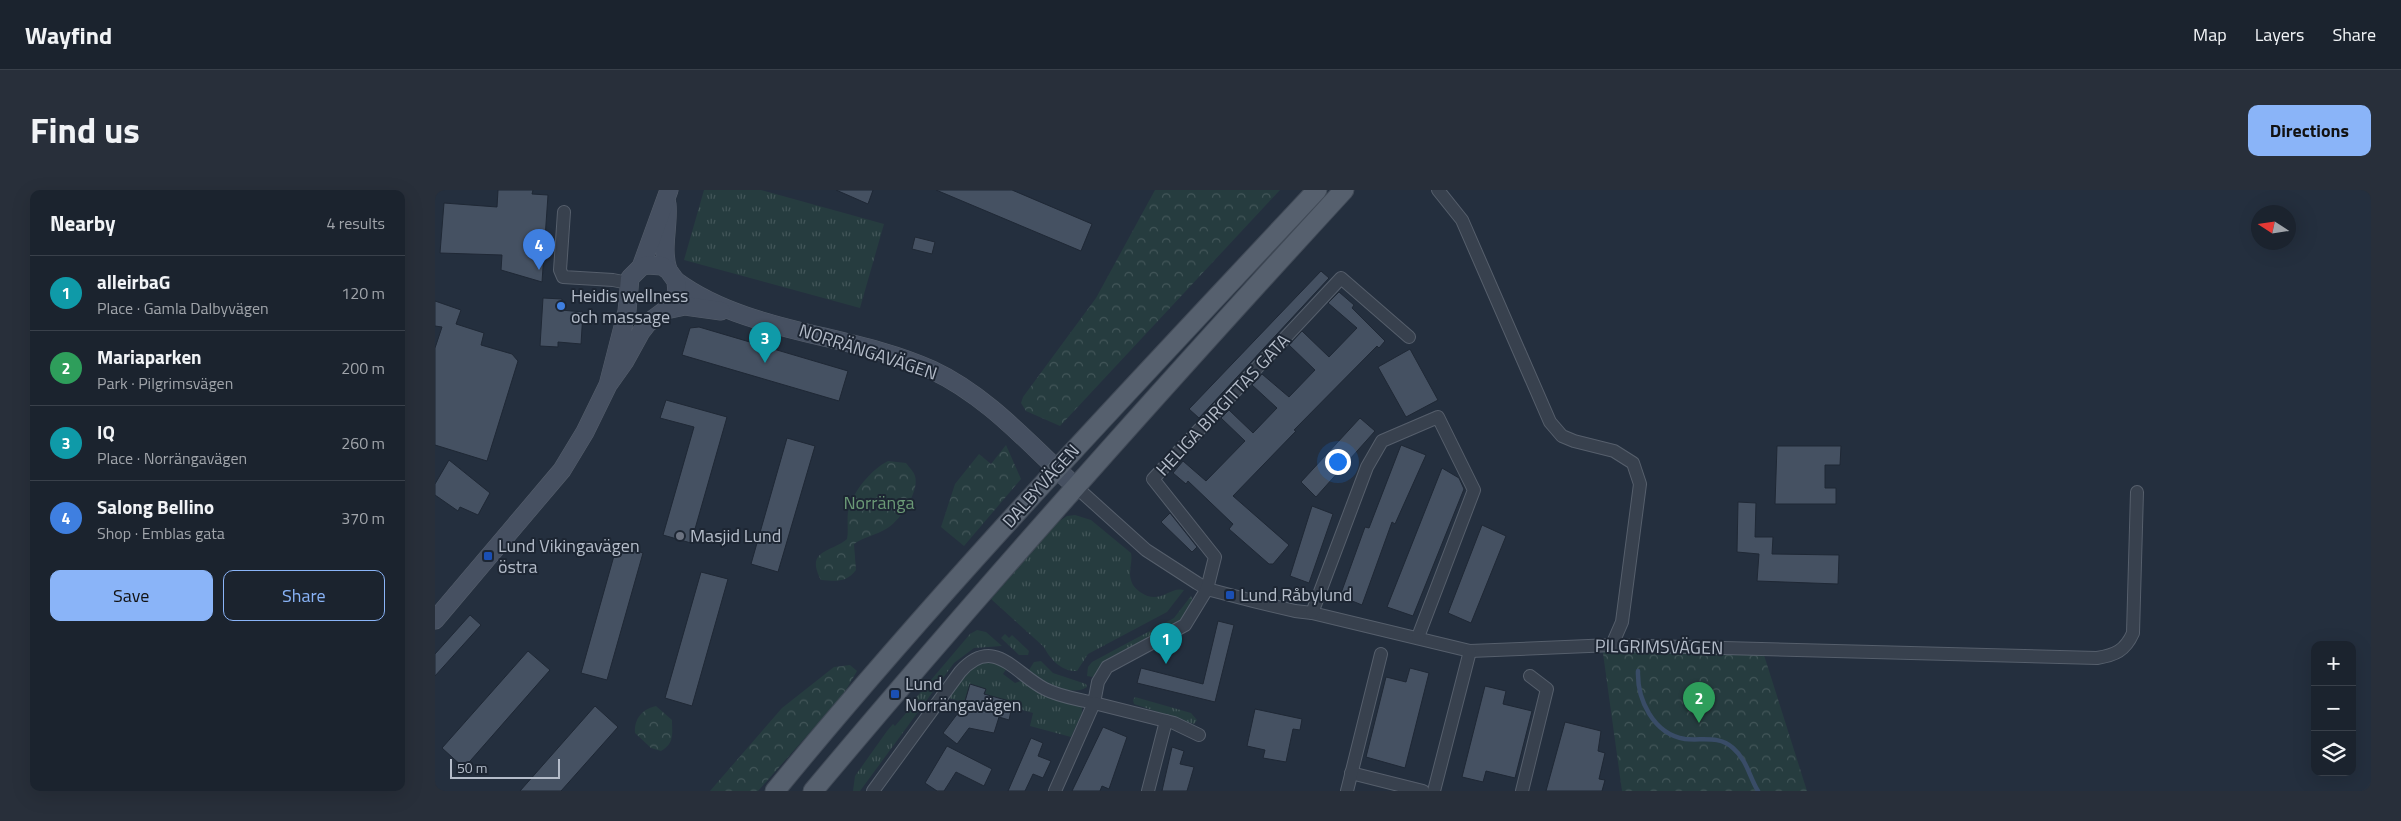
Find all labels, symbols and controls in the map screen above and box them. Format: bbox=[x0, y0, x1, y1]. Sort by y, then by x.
text: Wayfind bbox=[25, 17, 112, 53]
text: Map bbox=[2193, 21, 2227, 48]
text: Layers bbox=[2255, 21, 2304, 48]
text: Share bbox=[2332, 21, 2376, 48]
text: Find us bbox=[30, 103, 140, 157]
button: Directions bbox=[2248, 105, 2371, 156]
north arrow bbox=[2251, 205, 2296, 250]
text: Nearby bbox=[50, 207, 115, 239]
text: 4 results bbox=[326, 211, 385, 235]
pin: 4 bbox=[523, 229, 555, 270]
text: alleirbaG bbox=[97, 267, 170, 296]
text: 1 bbox=[62, 281, 70, 305]
text: 120 m bbox=[341, 281, 385, 305]
place label: Heidis wellness och massage bbox=[571, 282, 688, 330]
text: Place · Gamla Dalbyvägen bbox=[97, 296, 269, 320]
marker: Heidis wellness och massage bbox=[555, 300, 567, 312]
street label: NORRÄNGAVÄGEN bbox=[796, 316, 941, 387]
pin: 3 bbox=[749, 322, 781, 363]
street label: HELIGA BIRGITTAS GATA bbox=[1149, 327, 1296, 482]
text: Mariaparken bbox=[97, 342, 202, 371]
text: 2 bbox=[62, 356, 70, 380]
text: 200 m bbox=[341, 356, 385, 380]
text: Park · Pilgrimsvägen bbox=[97, 371, 233, 395]
text: IQ bbox=[97, 417, 115, 446]
text: 3 bbox=[62, 431, 70, 455]
text: 260 m bbox=[341, 431, 385, 455]
street label: DALBYVÄGEN bbox=[996, 438, 1086, 534]
text: Place · Norrängavägen bbox=[97, 446, 247, 470]
your location bbox=[1325, 449, 1351, 475]
park label: Norränga bbox=[844, 489, 915, 516]
text: Salong Bellino bbox=[97, 492, 214, 521]
text: 4 bbox=[62, 506, 70, 530]
text: 370 m bbox=[341, 506, 385, 530]
text: Shop · Emblas gata bbox=[97, 521, 225, 545]
place label: Masjid Lund bbox=[690, 522, 781, 549]
marker: Masjid Lund bbox=[674, 530, 686, 542]
place label: Lund Vikingavägen östra bbox=[498, 532, 640, 580]
marker: Lund Vikingavägen östra bbox=[482, 550, 494, 562]
button: Save bbox=[50, 570, 213, 621]
button: Share bbox=[223, 570, 385, 621]
place label: Lund Råbylund bbox=[1240, 581, 1352, 608]
marker: Lund Råbylund bbox=[1224, 589, 1236, 601]
pin: 1 bbox=[1150, 623, 1182, 664]
street label: PILGRIMSVÄGEN bbox=[1595, 632, 1723, 661]
map controls bbox=[2311, 641, 2356, 776]
button: + bbox=[2311, 641, 2356, 686]
place label: Lund Norrängavägen bbox=[905, 670, 1021, 718]
pin: 2 bbox=[1683, 682, 1715, 723]
button: − bbox=[2311, 686, 2356, 731]
marker: Lund Norrängavägen bbox=[889, 688, 901, 700]
button: layers bbox=[2311, 731, 2356, 776]
scale bar bbox=[450, 756, 560, 779]
text: 50 m bbox=[457, 757, 487, 778]

